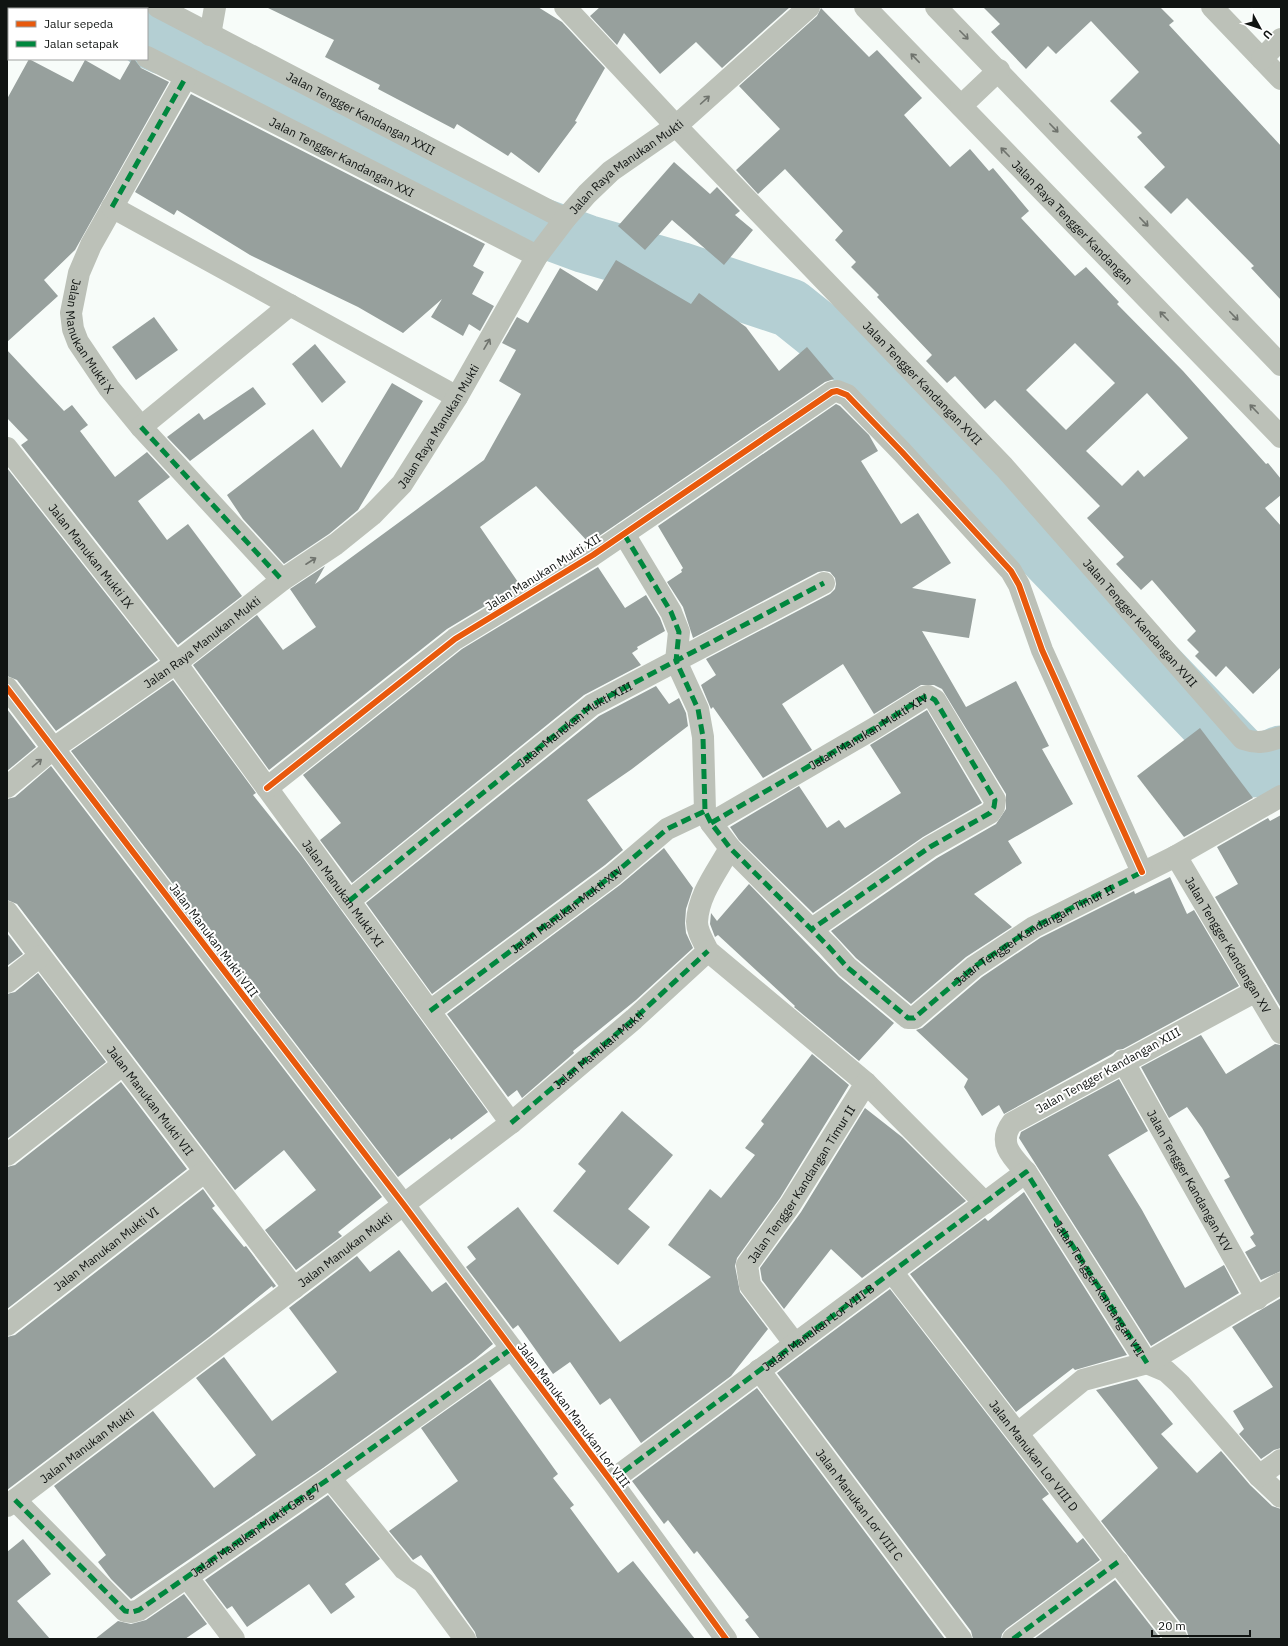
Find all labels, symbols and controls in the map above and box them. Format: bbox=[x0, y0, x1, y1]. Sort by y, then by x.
legend bbox=[8, 8, 148, 60]
north arrow bbox=[1240, 8, 1280, 48]
text: Jalur sepeda bbox=[44, 16, 114, 31]
text: U bbox=[1260, 27, 1275, 42]
one-way arrow bbox=[959, 30, 969, 40]
text: Jalan setapak bbox=[44, 36, 119, 51]
one-way arrow bbox=[910, 53, 920, 63]
street label: Jalan Tengger Kandangan XXII bbox=[284, 69, 438, 157]
one-way arrow bbox=[700, 96, 710, 105]
street label: Jalan Tengger Kandangan XXI bbox=[267, 113, 417, 199]
street label: Jalan Raya Manukan Mukti bbox=[566, 116, 686, 217]
one-way arrow bbox=[1049, 123, 1059, 133]
one-way arrow bbox=[1000, 147, 1010, 157]
street label: Jalan Raya Tengger Kandangan bbox=[1009, 157, 1136, 287]
one-way arrow bbox=[1139, 217, 1149, 227]
street label: Jalan Manukan Mukti X bbox=[63, 278, 118, 397]
one-way arrow bbox=[1159, 311, 1168, 321]
one-way arrow bbox=[1229, 311, 1239, 321]
street label: Jalan Tengger Kandangan XVII bbox=[860, 318, 986, 448]
one-way arrow bbox=[484, 338, 492, 350]
street label: Jalan Raya Manukan Mukti bbox=[394, 361, 482, 492]
one-way arrow bbox=[1249, 404, 1259, 414]
street label: Jalan Manukan Mukti IX bbox=[46, 500, 138, 612]
street label: Jalan Manukan Mukti XII bbox=[482, 530, 604, 614]
street label: Jalan Tengger Kandangan XVII bbox=[1080, 555, 1201, 690]
one-way arrow bbox=[305, 557, 316, 565]
street label: Jalan Raya Manukan Mukti bbox=[140, 592, 263, 691]
street label: Jalan Manukan Mukti XIII bbox=[514, 678, 635, 770]
street label: Jalan Manukan Mukti XIV bbox=[806, 689, 931, 772]
one-way arrow bbox=[32, 758, 42, 767]
street label: Jalan Manukan Mukti XI bbox=[299, 836, 388, 950]
street label: Jalan Manukan Mukti XIV bbox=[507, 862, 626, 956]
street label: Jalan Tengger Kandangan XV bbox=[1182, 874, 1275, 1016]
street label: Jalan Manukan Mukti VIII bbox=[166, 880, 262, 1000]
street label: Jalan Tengger Kandangan Timur II bbox=[950, 881, 1117, 989]
street label: Jalan Manukan Mukti bbox=[550, 1007, 646, 1092]
street label: Jalan Tengger Kandangan XIII bbox=[1033, 1024, 1183, 1116]
street label: Jalan Manukan Mukti VII bbox=[104, 1043, 197, 1158]
street label: Jalan Tengger Kandangan Timur II bbox=[744, 1102, 858, 1265]
street label: Jalan Tengger Kandangan XIV bbox=[1144, 1107, 1237, 1255]
street label: Jalan Manukan Mukti VI bbox=[50, 1203, 161, 1294]
street label: Jalan Manukan Mukti bbox=[295, 1209, 395, 1290]
street label: Jalan Tengger Kandangan VII bbox=[1051, 1217, 1148, 1359]
street label: Jalan Manukan Lor VIII B bbox=[759, 1280, 877, 1374]
street label: Jalan Manukan Manukan Lor VIII bbox=[515, 1340, 634, 1491]
street label: Jalan Manukan Lor VIII D bbox=[986, 1397, 1082, 1514]
street label: Jalan Manukan Mukti bbox=[37, 1405, 137, 1486]
street label: Jalan Manukan Lor VIII C bbox=[813, 1445, 907, 1564]
street label: Jalan Manukan Mukti Gang 7 bbox=[187, 1479, 323, 1580]
scale bar bbox=[1152, 1612, 1250, 1638]
text: 20 m bbox=[1158, 1618, 1186, 1633]

